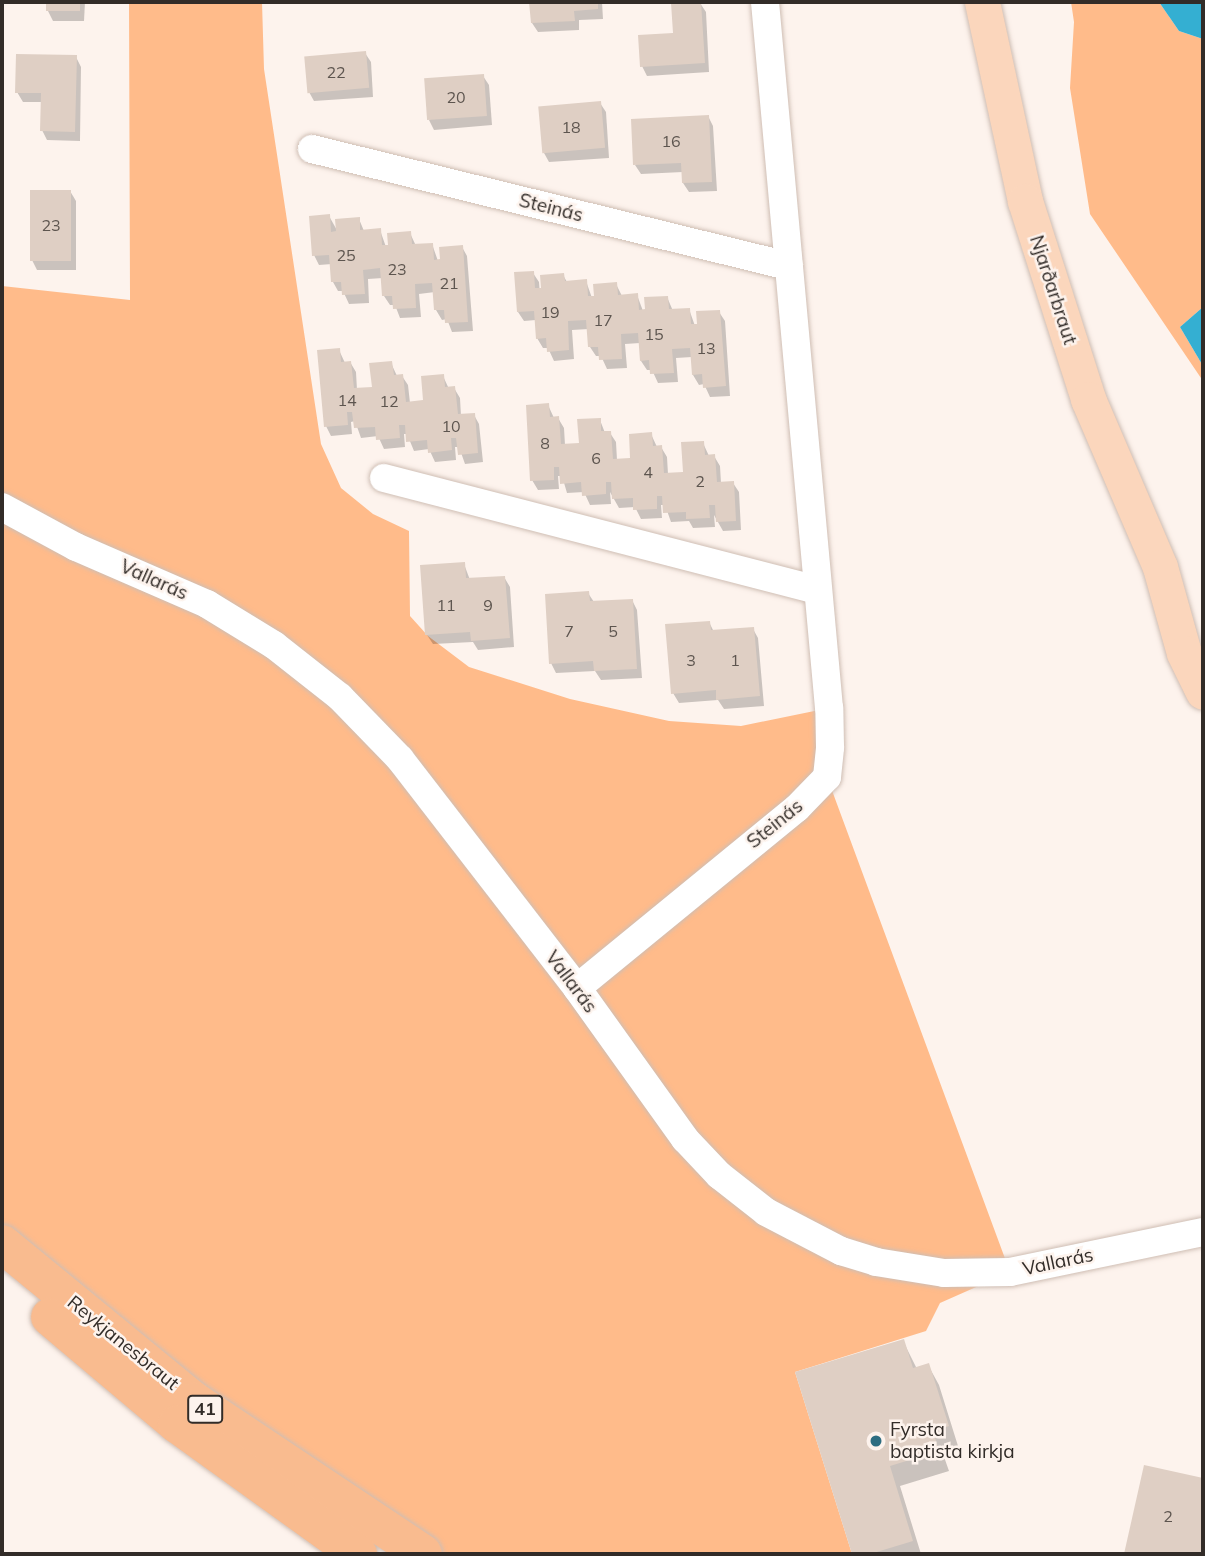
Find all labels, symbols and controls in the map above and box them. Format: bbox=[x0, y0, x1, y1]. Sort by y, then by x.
house number: 22 bbox=[326, 62, 346, 82]
house number: 20 bbox=[446, 87, 466, 107]
house number: 18 bbox=[561, 117, 581, 137]
house number: 16 bbox=[661, 131, 681, 151]
street label: Steinás bbox=[517, 189, 585, 227]
house number: 23 bbox=[41, 215, 61, 235]
street label: Njarðarbraut bbox=[1025, 233, 1081, 347]
house number: 25 bbox=[336, 245, 356, 265]
house number: 23 bbox=[387, 259, 407, 279]
house number: 21 bbox=[439, 273, 459, 293]
house number: 19 bbox=[540, 302, 560, 322]
house number: 17 bbox=[593, 310, 613, 330]
house number: 15 bbox=[644, 324, 664, 344]
house number: 13 bbox=[696, 338, 716, 358]
house number: 14 bbox=[337, 390, 357, 410]
house number: 12 bbox=[379, 391, 399, 411]
house number: 10 bbox=[441, 416, 461, 436]
house number: 8 bbox=[540, 433, 550, 453]
house number: 6 bbox=[591, 448, 601, 468]
house number: 4 bbox=[643, 462, 653, 482]
house number: 2 bbox=[695, 471, 705, 491]
street label: Vallarás bbox=[117, 555, 191, 605]
house number: 11 bbox=[436, 595, 456, 615]
house number: 9 bbox=[483, 595, 493, 615]
house number: 7 bbox=[564, 621, 574, 641]
house number: 5 bbox=[608, 621, 618, 641]
house number: 3 bbox=[686, 650, 696, 670]
house number: 1 bbox=[730, 650, 740, 670]
street label: Steinás bbox=[743, 795, 807, 853]
street label: Vallarás bbox=[540, 946, 602, 1018]
street label: Vallarás bbox=[1021, 1243, 1095, 1281]
street label: Reykjanesbraut bbox=[63, 1291, 183, 1395]
road number: 41 bbox=[186, 1394, 224, 1424]
place label: Fyrsta baptista kirkja bbox=[890, 1419, 1015, 1463]
marker: Fyrsta baptista kirkja bbox=[868, 1433, 884, 1449]
house number: 2 bbox=[1163, 1506, 1173, 1526]

